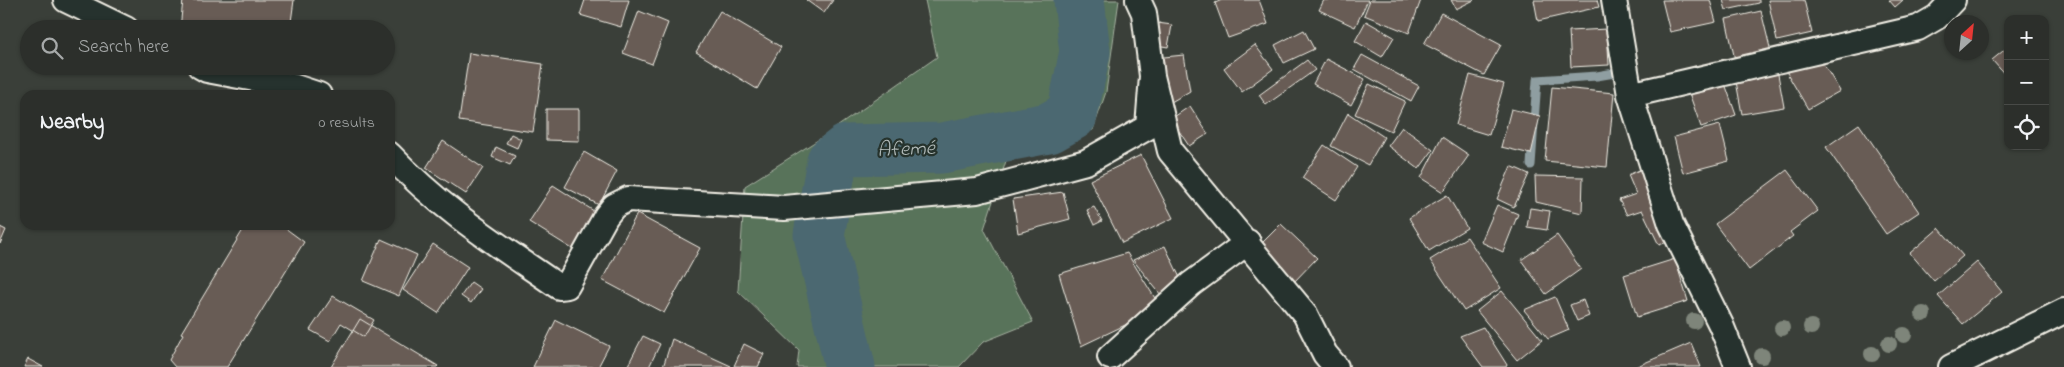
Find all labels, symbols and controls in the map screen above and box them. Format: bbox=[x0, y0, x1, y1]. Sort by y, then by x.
north arrow bbox=[1944, 15, 1989, 60]
map controls bbox=[2004, 15, 2049, 150]
button: + bbox=[2004, 15, 2049, 60]
search box bbox=[20, 20, 395, 75]
icon: search bbox=[38, 34, 66, 62]
text: Search here bbox=[78, 34, 169, 61]
button: − bbox=[2004, 60, 2049, 105]
button: locate bbox=[2004, 105, 2049, 150]
text: Nearby bbox=[40, 108, 104, 138]
text: 0 results bbox=[319, 111, 375, 135]
water label: Afemé bbox=[877, 134, 937, 166]

